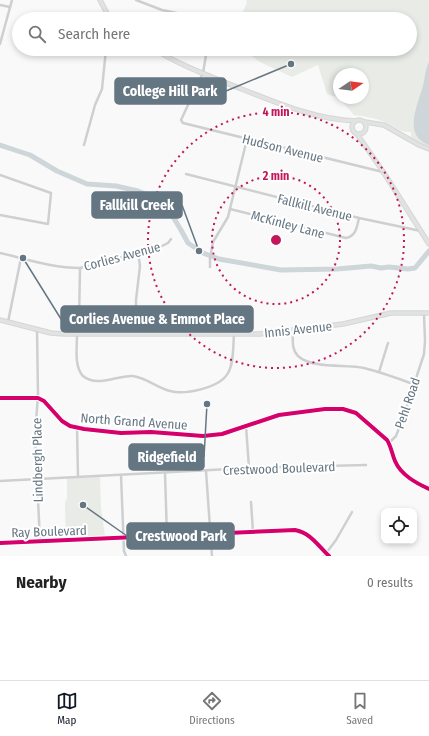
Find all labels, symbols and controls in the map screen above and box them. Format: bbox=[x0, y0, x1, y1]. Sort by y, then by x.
search box bbox=[12, 12, 417, 56]
icon: search bbox=[26, 23, 48, 45]
text: Search here bbox=[58, 25, 130, 43]
north arrow bbox=[333, 68, 369, 104]
callout: College Hill Park bbox=[115, 78, 226, 104]
text: College Hill Park bbox=[123, 83, 218, 100]
text: 4 min bbox=[262, 105, 290, 119]
street label: Hudson Avenue bbox=[241, 131, 325, 166]
text: 2 min bbox=[262, 169, 289, 183]
street label: Fallkill Avenue bbox=[276, 191, 354, 224]
callout: Fallkill Creek bbox=[92, 192, 182, 218]
text: Fallkill Creek bbox=[100, 197, 175, 214]
street label: McKinley Lane bbox=[249, 207, 326, 242]
centre of rings bbox=[269, 233, 283, 247]
street label: Corlies Avenue bbox=[82, 239, 162, 274]
callout: Corlies Avenue & Emmot Place bbox=[61, 306, 253, 332]
text: Corlies Avenue & Emmot Place bbox=[69, 311, 245, 328]
street label: Innis Avenue bbox=[263, 318, 333, 341]
street label: Pehl Road bbox=[392, 376, 423, 431]
street label: North Grand Avenue bbox=[80, 410, 188, 433]
street label: Lindbergh Place bbox=[29, 418, 46, 502]
callout: Ridgefield bbox=[129, 444, 204, 470]
text: Ridgefield bbox=[137, 449, 197, 466]
street label: Crestwood Boulevard bbox=[222, 459, 336, 478]
map controls bbox=[381, 508, 417, 544]
button: locate bbox=[381, 508, 417, 544]
street label: Ray Boulevard bbox=[11, 523, 87, 540]
callout: Crestwood Park bbox=[127, 523, 234, 549]
text: Crestwood Park bbox=[135, 528, 228, 545]
text: Nearby bbox=[16, 572, 67, 593]
text: 0 results bbox=[367, 575, 413, 590]
tab: Map bbox=[56, 690, 78, 727]
tab: Directions bbox=[189, 690, 235, 727]
tab: Saved bbox=[346, 690, 373, 727]

